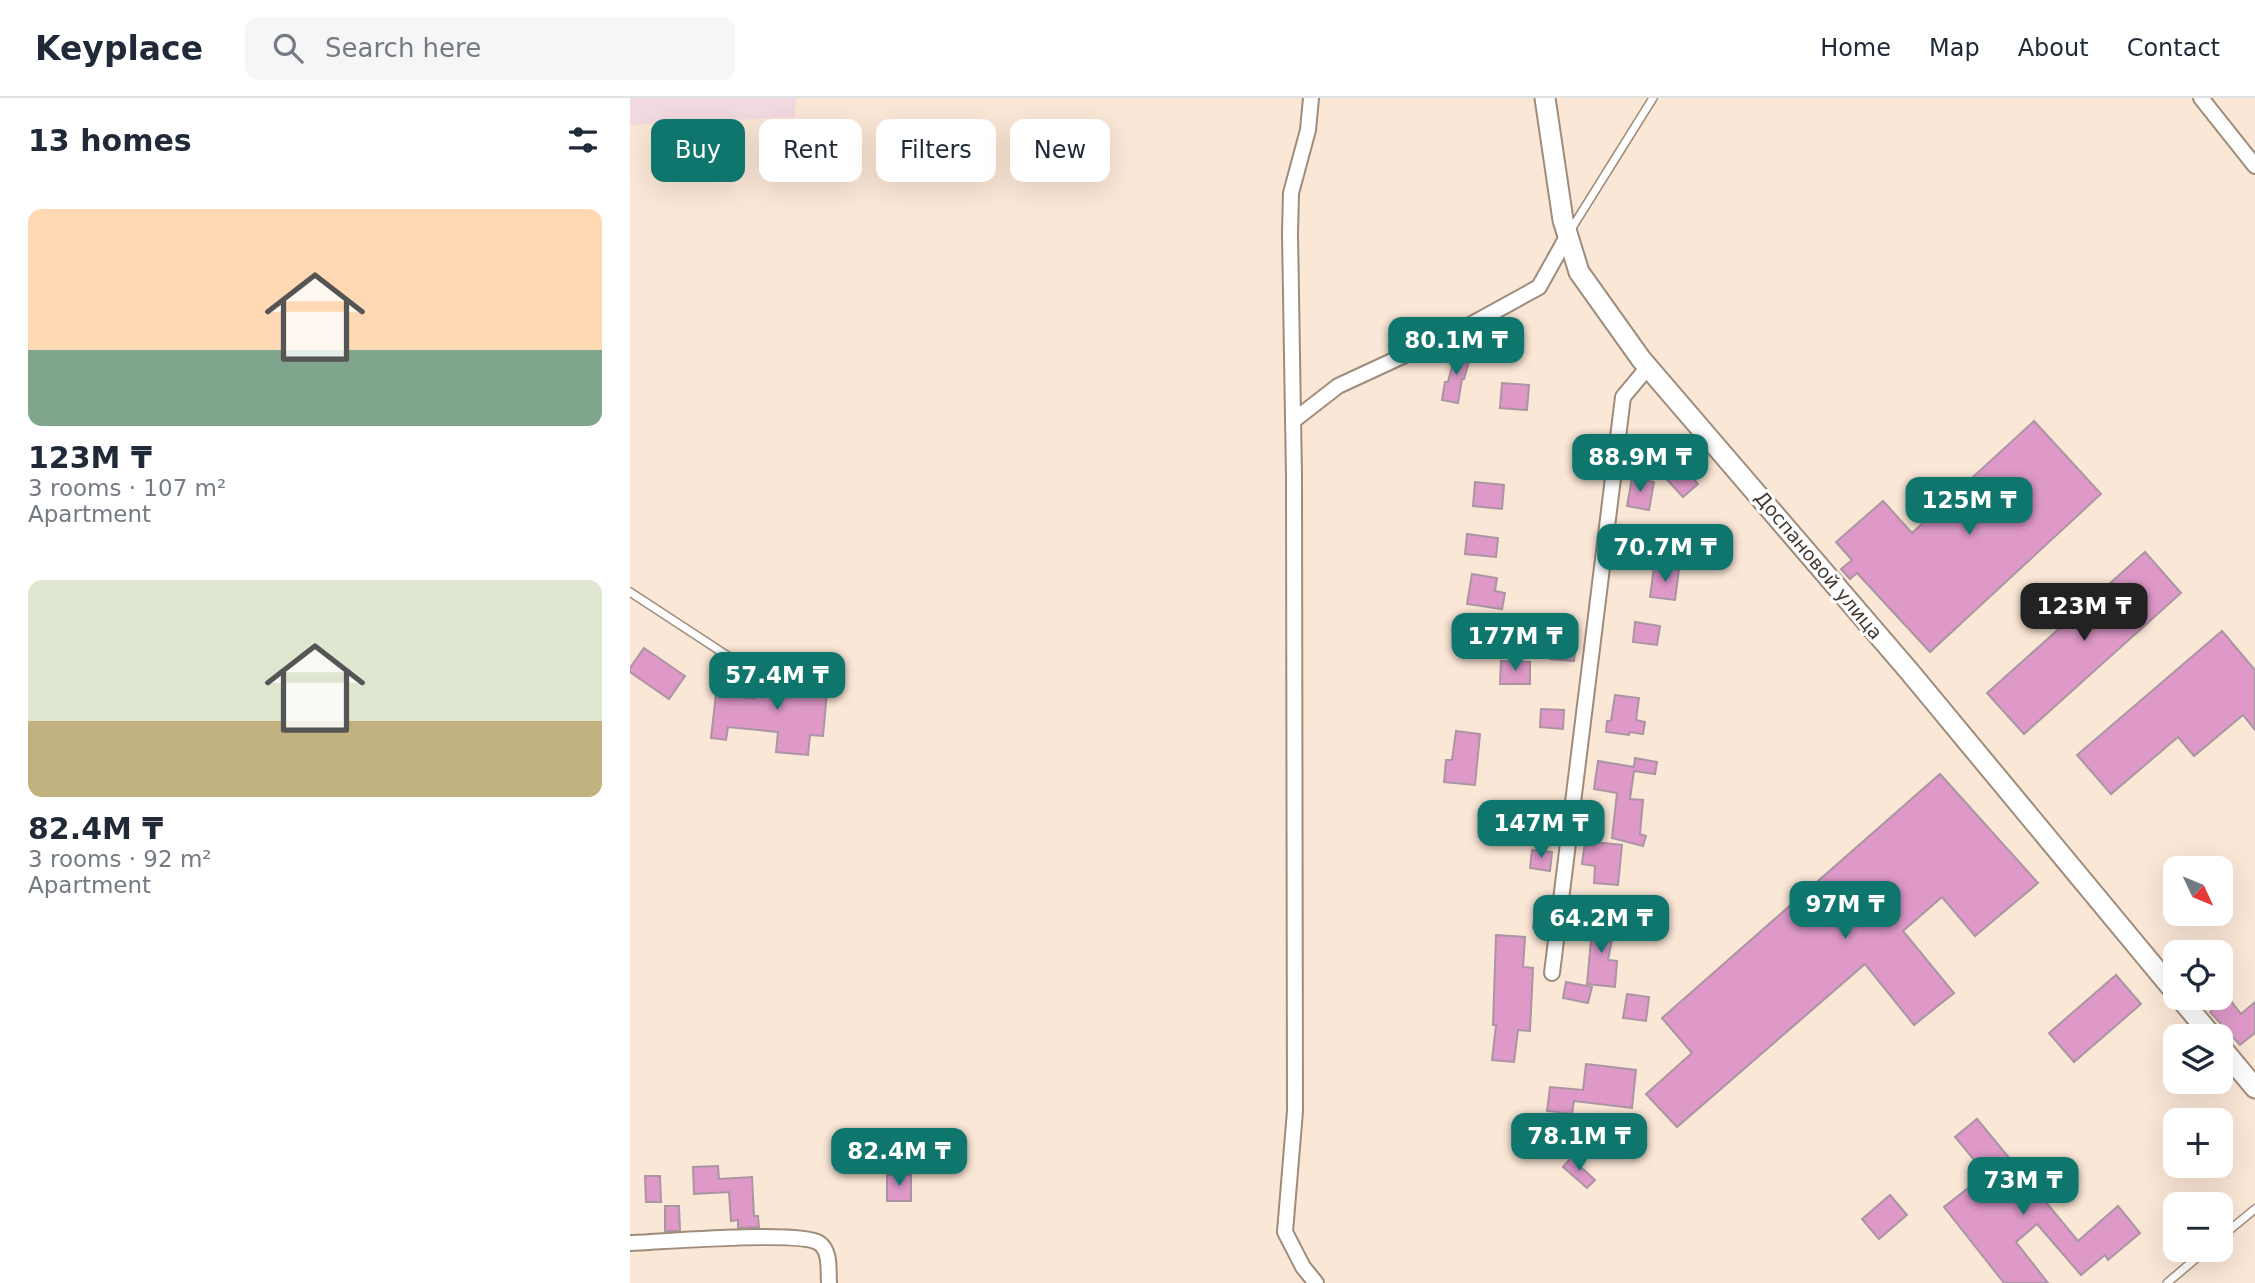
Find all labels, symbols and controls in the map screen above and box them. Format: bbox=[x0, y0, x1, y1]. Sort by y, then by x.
search box bbox=[245, 17, 735, 80]
text: Keyplace bbox=[35, 29, 203, 68]
icon: search bbox=[269, 29, 307, 67]
text: Search here bbox=[325, 33, 481, 63]
text: Home bbox=[1820, 34, 1891, 62]
text: Map bbox=[1929, 34, 1980, 62]
text: About bbox=[2018, 34, 2089, 62]
text: Contact bbox=[2127, 34, 2220, 62]
chip: Buy bbox=[651, 119, 745, 182]
chip: Rent bbox=[759, 119, 862, 182]
chip: Filters bbox=[876, 119, 996, 182]
chip: New bbox=[1010, 119, 1110, 182]
icon: filters bbox=[564, 121, 602, 159]
text: 13 homes bbox=[28, 123, 192, 158]
icon: home bbox=[252, 254, 378, 380]
pin: 80.1M ₸ bbox=[1391, 317, 1521, 377]
text: 80.1M ₸ bbox=[1404, 327, 1508, 353]
pin: 88.9M ₸ bbox=[1575, 434, 1705, 494]
text: 123M ₸ bbox=[28, 440, 152, 475]
text: 88.9M ₸ bbox=[1588, 444, 1692, 470]
text: 3 rooms · 107 m² bbox=[28, 475, 226, 501]
pin: 125M ₸ bbox=[1912, 478, 2026, 537]
street label: Доспановой улица bbox=[1751, 486, 1887, 644]
text: 125M ₸ bbox=[1922, 487, 2016, 513]
text: Apartment bbox=[28, 501, 151, 527]
pin: 70.7M ₸ bbox=[1600, 524, 1730, 584]
text: 70.7M ₸ bbox=[1613, 534, 1717, 560]
pin: 123M ₸ bbox=[2027, 584, 2141, 643]
text: 123M ₸ bbox=[2037, 593, 2131, 619]
pin: 177M ₸ bbox=[1458, 614, 1572, 673]
text: 177M ₸ bbox=[1468, 623, 1562, 649]
icon: home bbox=[252, 625, 378, 751]
pin: 57.4M ₸ bbox=[712, 652, 842, 712]
text: 57.4M ₸ bbox=[725, 662, 829, 688]
pin: 147M ₸ bbox=[1484, 800, 1598, 860]
text: 147M ₸ bbox=[1494, 810, 1588, 836]
text: 82.4M ₸ bbox=[28, 811, 163, 846]
text: 3 rooms · 92 m² bbox=[28, 846, 212, 872]
north arrow bbox=[2163, 856, 2233, 926]
map controls bbox=[2163, 856, 2233, 1262]
text: Apartment bbox=[28, 872, 151, 898]
pin: 97M ₸ bbox=[1796, 882, 1894, 941]
text: 97M ₸ bbox=[1806, 891, 1884, 917]
pin: 64.2M ₸ bbox=[1536, 896, 1666, 955]
text: 64.2M ₸ bbox=[1549, 905, 1653, 931]
button: locate bbox=[2163, 940, 2233, 1010]
button: layers bbox=[2163, 1024, 2233, 1094]
button: + bbox=[2163, 1108, 2233, 1178]
pin: 78.1M ₸ bbox=[1514, 1114, 1644, 1173]
text: 78.1M ₸ bbox=[1527, 1123, 1631, 1149]
pin: 82.4M ₸ bbox=[834, 1128, 964, 1188]
text: 82.4M ₸ bbox=[847, 1138, 951, 1164]
pin: 73M ₸ bbox=[1974, 1158, 2072, 1217]
text: 73M ₸ bbox=[1984, 1167, 2062, 1193]
button: − bbox=[2163, 1192, 2233, 1262]

